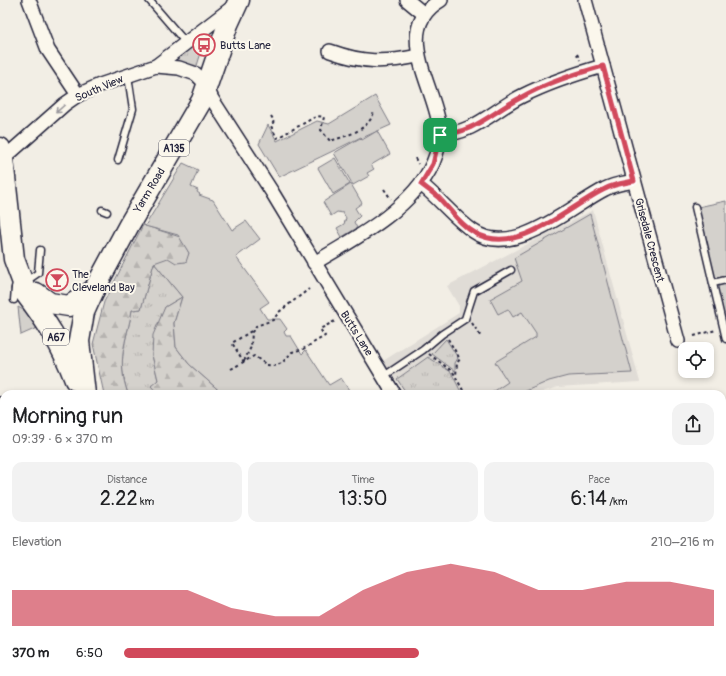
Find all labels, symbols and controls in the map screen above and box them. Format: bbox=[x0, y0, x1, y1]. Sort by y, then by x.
bus stop icon: Butts Lane bbox=[191, 32, 217, 58]
place label: Butts Lane bbox=[220, 39, 271, 52]
street label: South View bbox=[73, 72, 126, 104]
one-way arrow bbox=[55, 104, 65, 113]
pin bbox=[423, 118, 457, 152]
icon: arrive bbox=[429, 124, 451, 146]
road number: A135 bbox=[159, 140, 189, 156]
street label: Yarm Road bbox=[130, 166, 168, 216]
street label: Grisedale Crescent bbox=[632, 197, 667, 284]
bar icon: The Cleveland Bay bbox=[44, 267, 70, 293]
place label: The Cleveland Bay bbox=[72, 268, 135, 294]
street label: Butts Lane bbox=[338, 308, 376, 359]
road number: A67 bbox=[43, 329, 69, 345]
map controls bbox=[678, 342, 714, 378]
button: locate bbox=[678, 342, 714, 378]
text: Morning run bbox=[12, 402, 123, 430]
button: share bbox=[672, 403, 714, 445]
text: 09:39 · 6 × 370 m bbox=[12, 431, 113, 447]
text: Distance bbox=[107, 473, 147, 486]
text: Time bbox=[352, 473, 375, 486]
text: Pace bbox=[588, 473, 610, 486]
text: 2.22 bbox=[100, 486, 138, 511]
text: 13:50 bbox=[339, 486, 387, 511]
text: 6:14 bbox=[570, 486, 607, 511]
text: km bbox=[138, 495, 154, 508]
text: /km bbox=[607, 495, 628, 508]
text: Elevation bbox=[12, 534, 62, 550]
text: 210–216 m bbox=[651, 534, 714, 550]
text: 370 m bbox=[12, 645, 49, 661]
text: 6:50 bbox=[76, 645, 103, 661]

